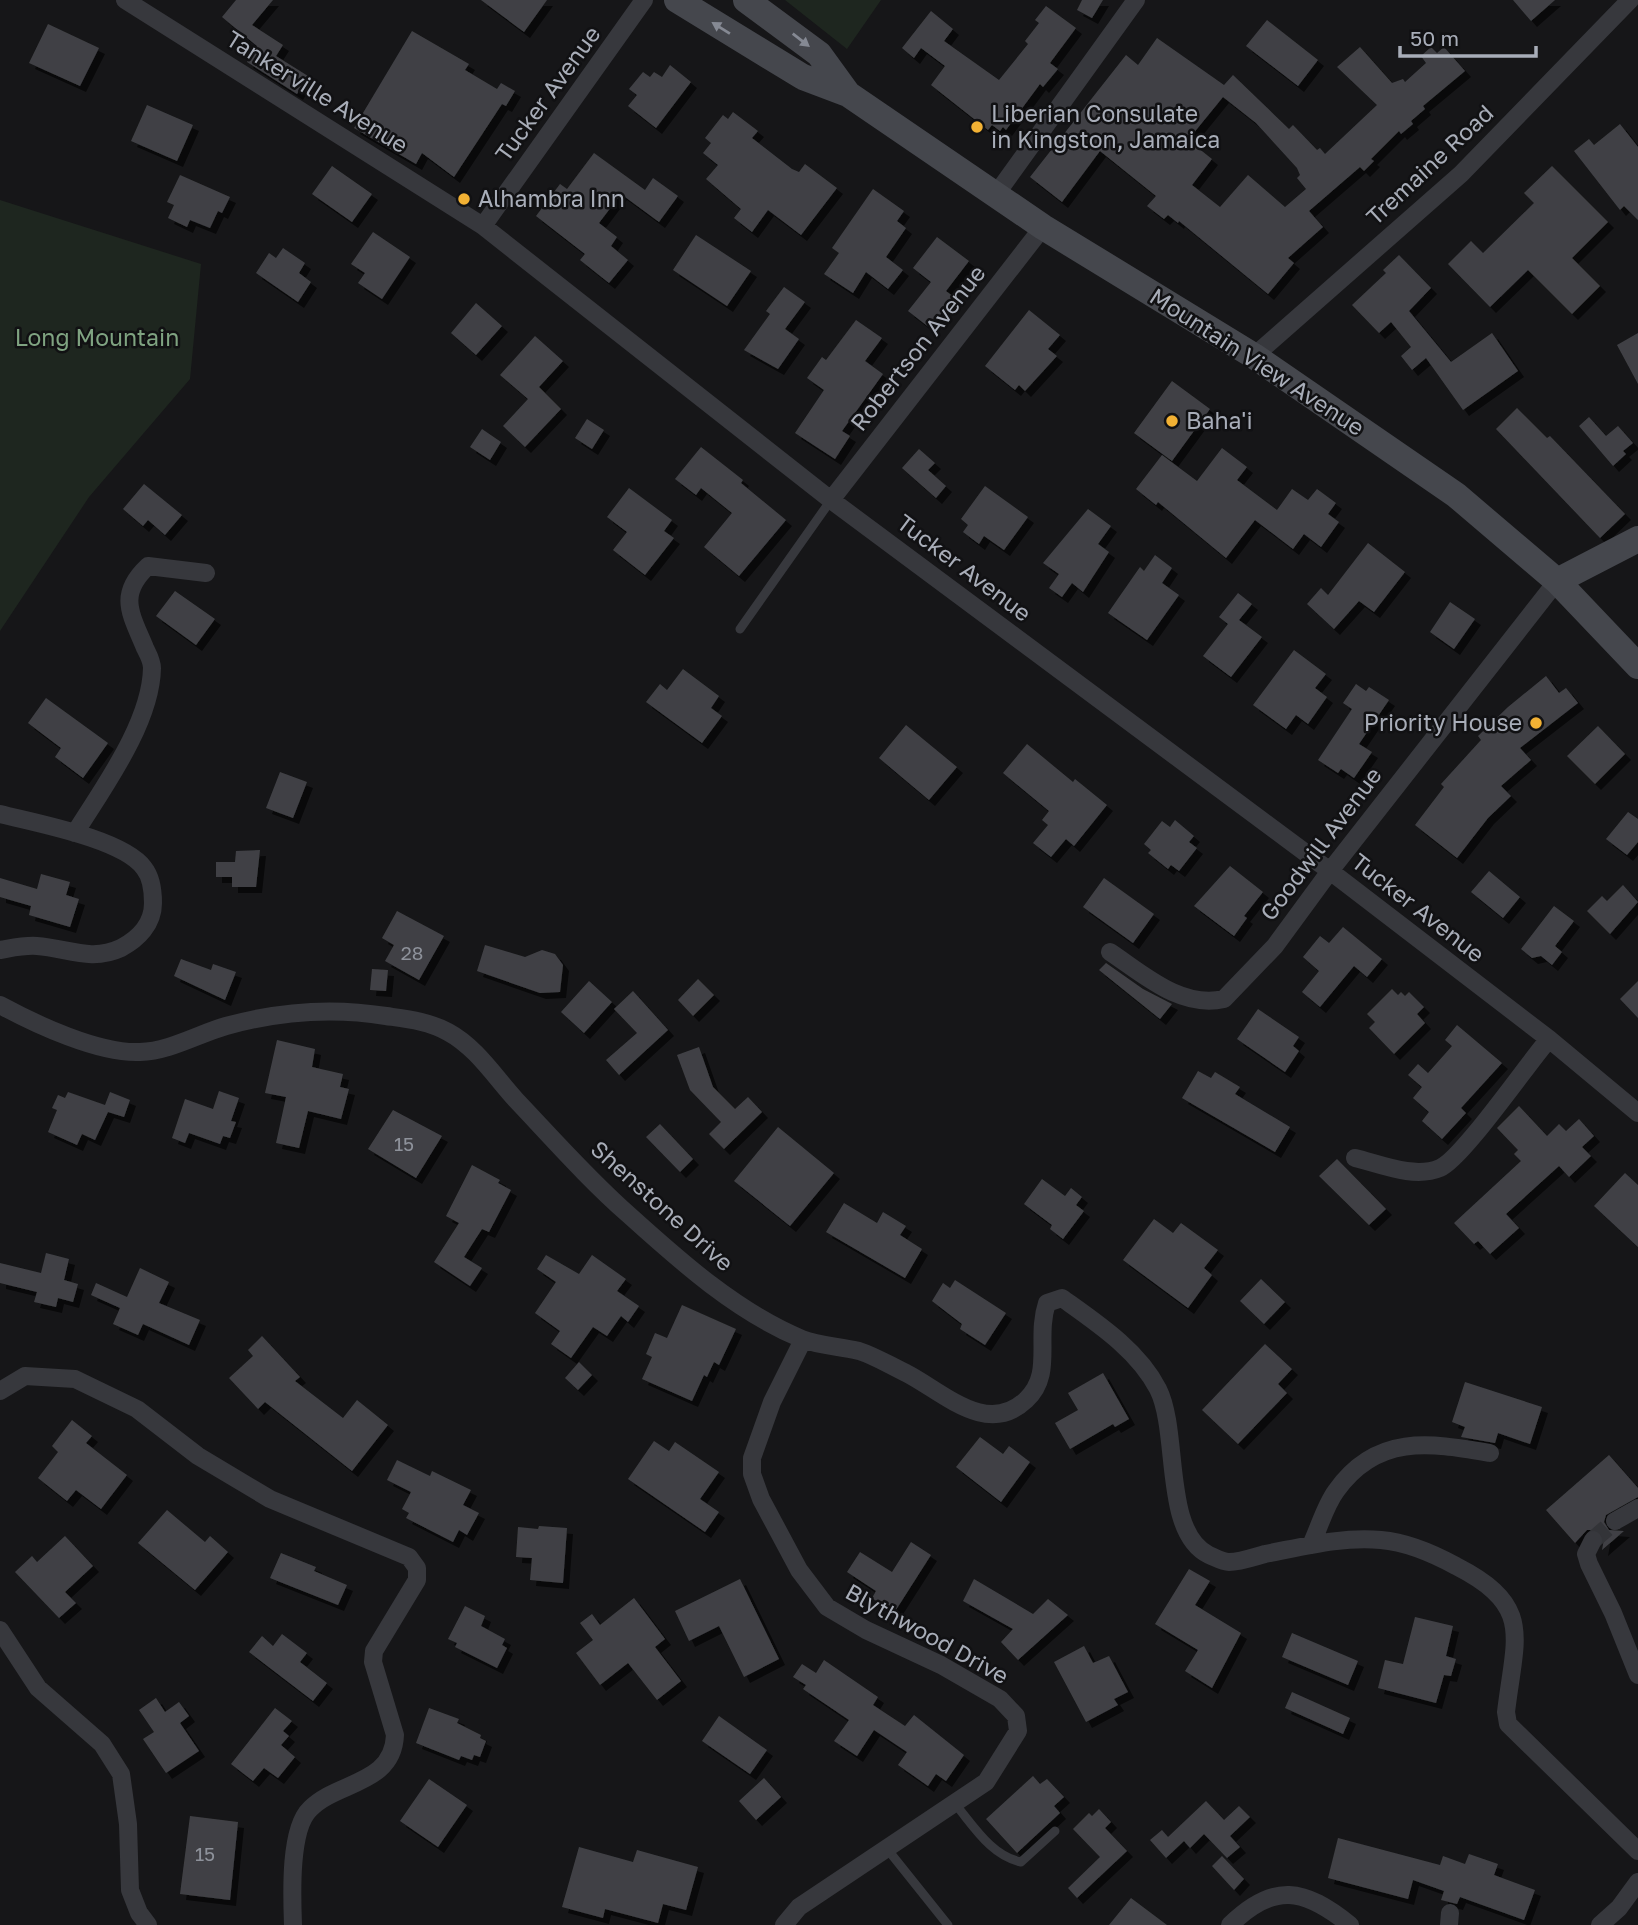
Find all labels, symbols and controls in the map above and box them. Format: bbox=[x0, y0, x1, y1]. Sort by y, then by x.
scale bar bbox=[1400, 14, 1536, 58]
street label: Tucker Avenue bbox=[489, 20, 606, 167]
one-way arrow bbox=[711, 22, 730, 35]
street label: Tankerville Avenue bbox=[222, 24, 413, 158]
text: 50 m bbox=[1410, 25, 1459, 51]
one-way arrow bbox=[792, 33, 810, 47]
street label: Tremaine Road bbox=[1360, 98, 1499, 230]
place label: Liberian Consulate in Kingston, Jamaica bbox=[991, 99, 1220, 153]
marker: Liberian Consulate in Kingston, Jamaica bbox=[969, 119, 985, 135]
place label: Alhambra Inn bbox=[478, 184, 625, 212]
marker: Alhambra Inn bbox=[456, 191, 472, 207]
street label: Robertson Avenue bbox=[844, 259, 991, 436]
street label: Mountain View Avenue bbox=[1145, 281, 1370, 441]
park label: Long Mountain bbox=[15, 323, 179, 351]
place label: Baha'i bbox=[1186, 406, 1253, 434]
marker: Baha'i bbox=[1164, 413, 1180, 429]
street label: Tucker Avenue bbox=[892, 508, 1037, 627]
place label: Priority House bbox=[1364, 708, 1522, 736]
marker: Priority House bbox=[1528, 715, 1544, 731]
street label: Goodwill Avenue bbox=[1254, 761, 1387, 925]
street label: Tucker Avenue bbox=[1347, 847, 1490, 968]
house number: 28 bbox=[401, 941, 423, 964]
house number: 15 bbox=[394, 1132, 414, 1155]
street label: Shenstone Drive bbox=[586, 1134, 740, 1276]
street label: Blythwood Drive bbox=[841, 1577, 1014, 1689]
house number: 15 bbox=[195, 1842, 215, 1865]

